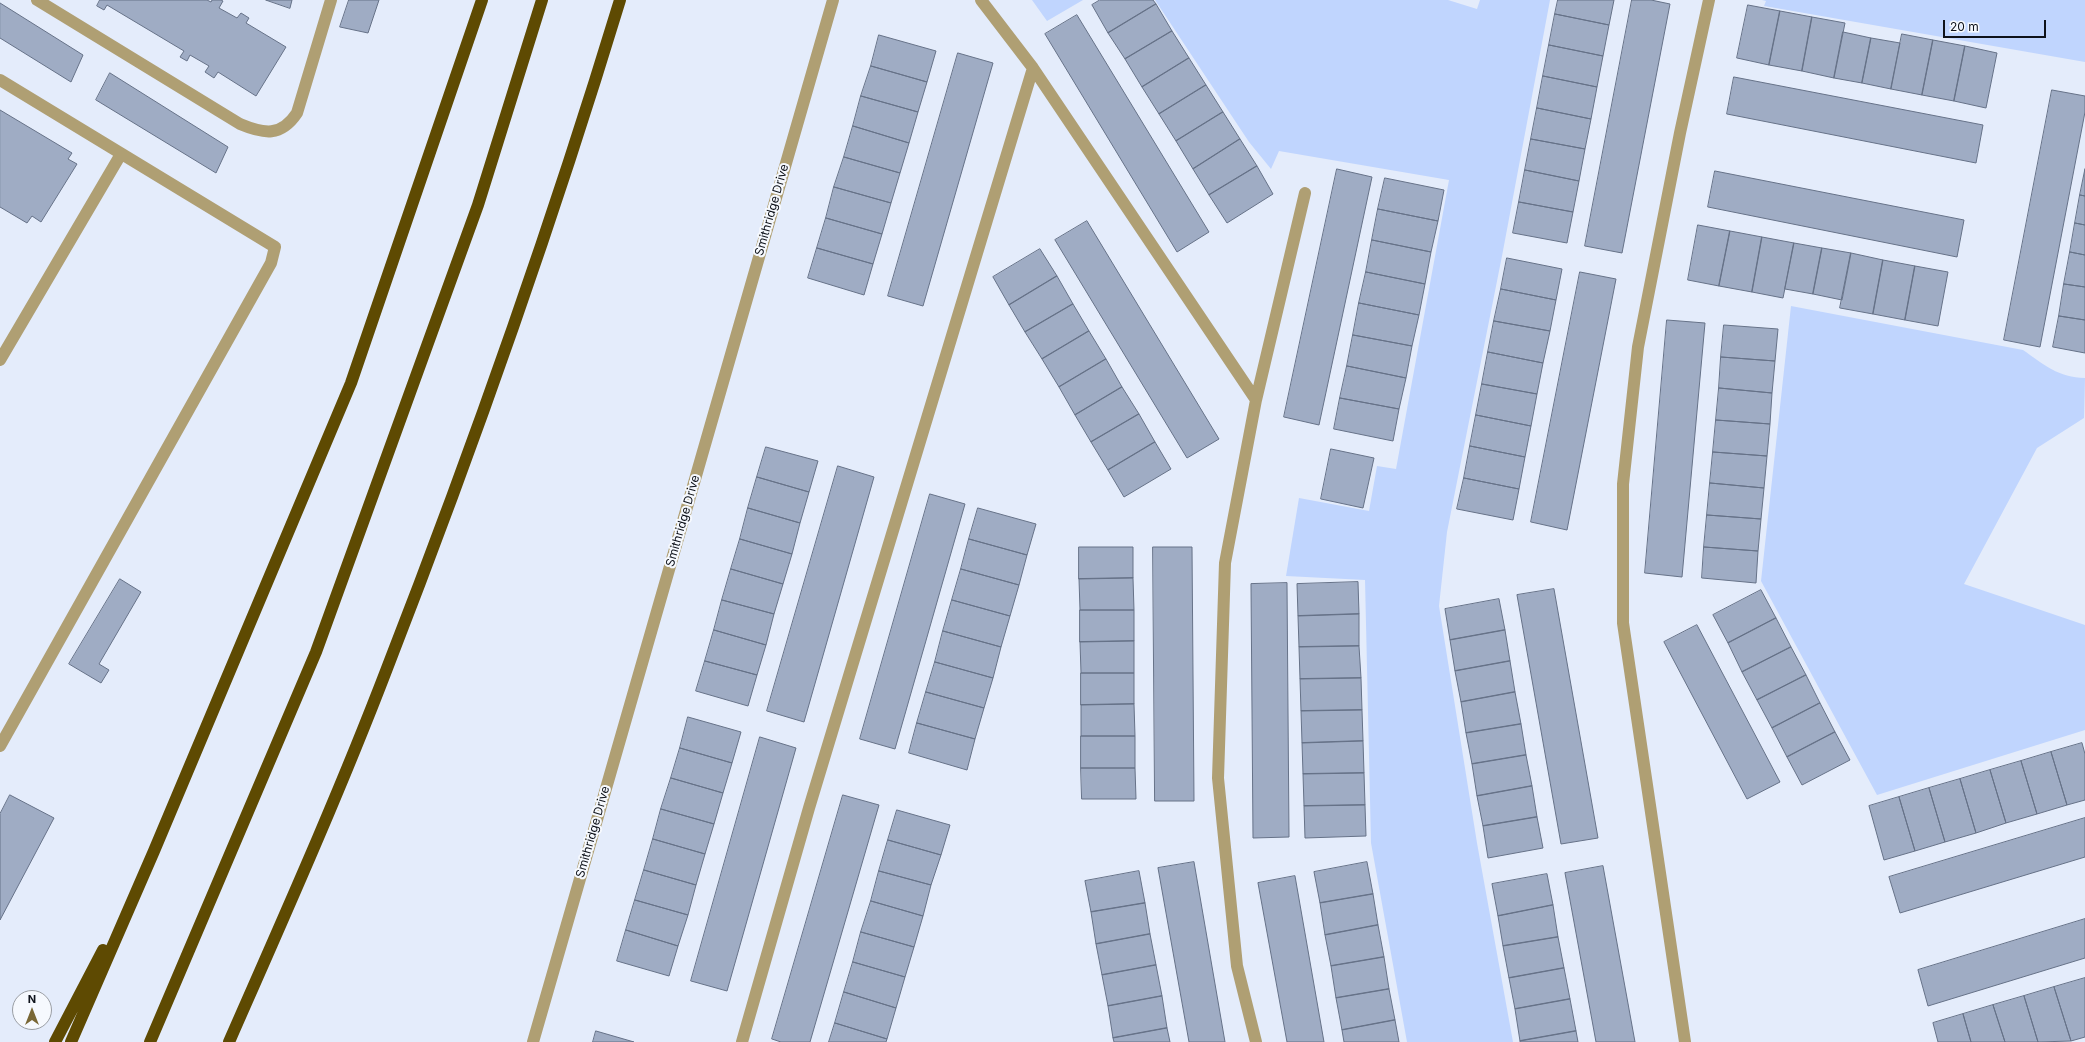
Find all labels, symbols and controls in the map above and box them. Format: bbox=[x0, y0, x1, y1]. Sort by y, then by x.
scale bar bbox=[1945, 12, 2048, 38]
text: 20 m bbox=[1950, 19, 1979, 34]
street label: Smithridge Drive bbox=[752, 163, 792, 257]
street label: Smithridge Drive bbox=[663, 474, 703, 568]
street label: Smithridge Drive bbox=[573, 785, 613, 879]
north arrow bbox=[12, 990, 52, 1030]
text: N bbox=[28, 992, 36, 1006]

